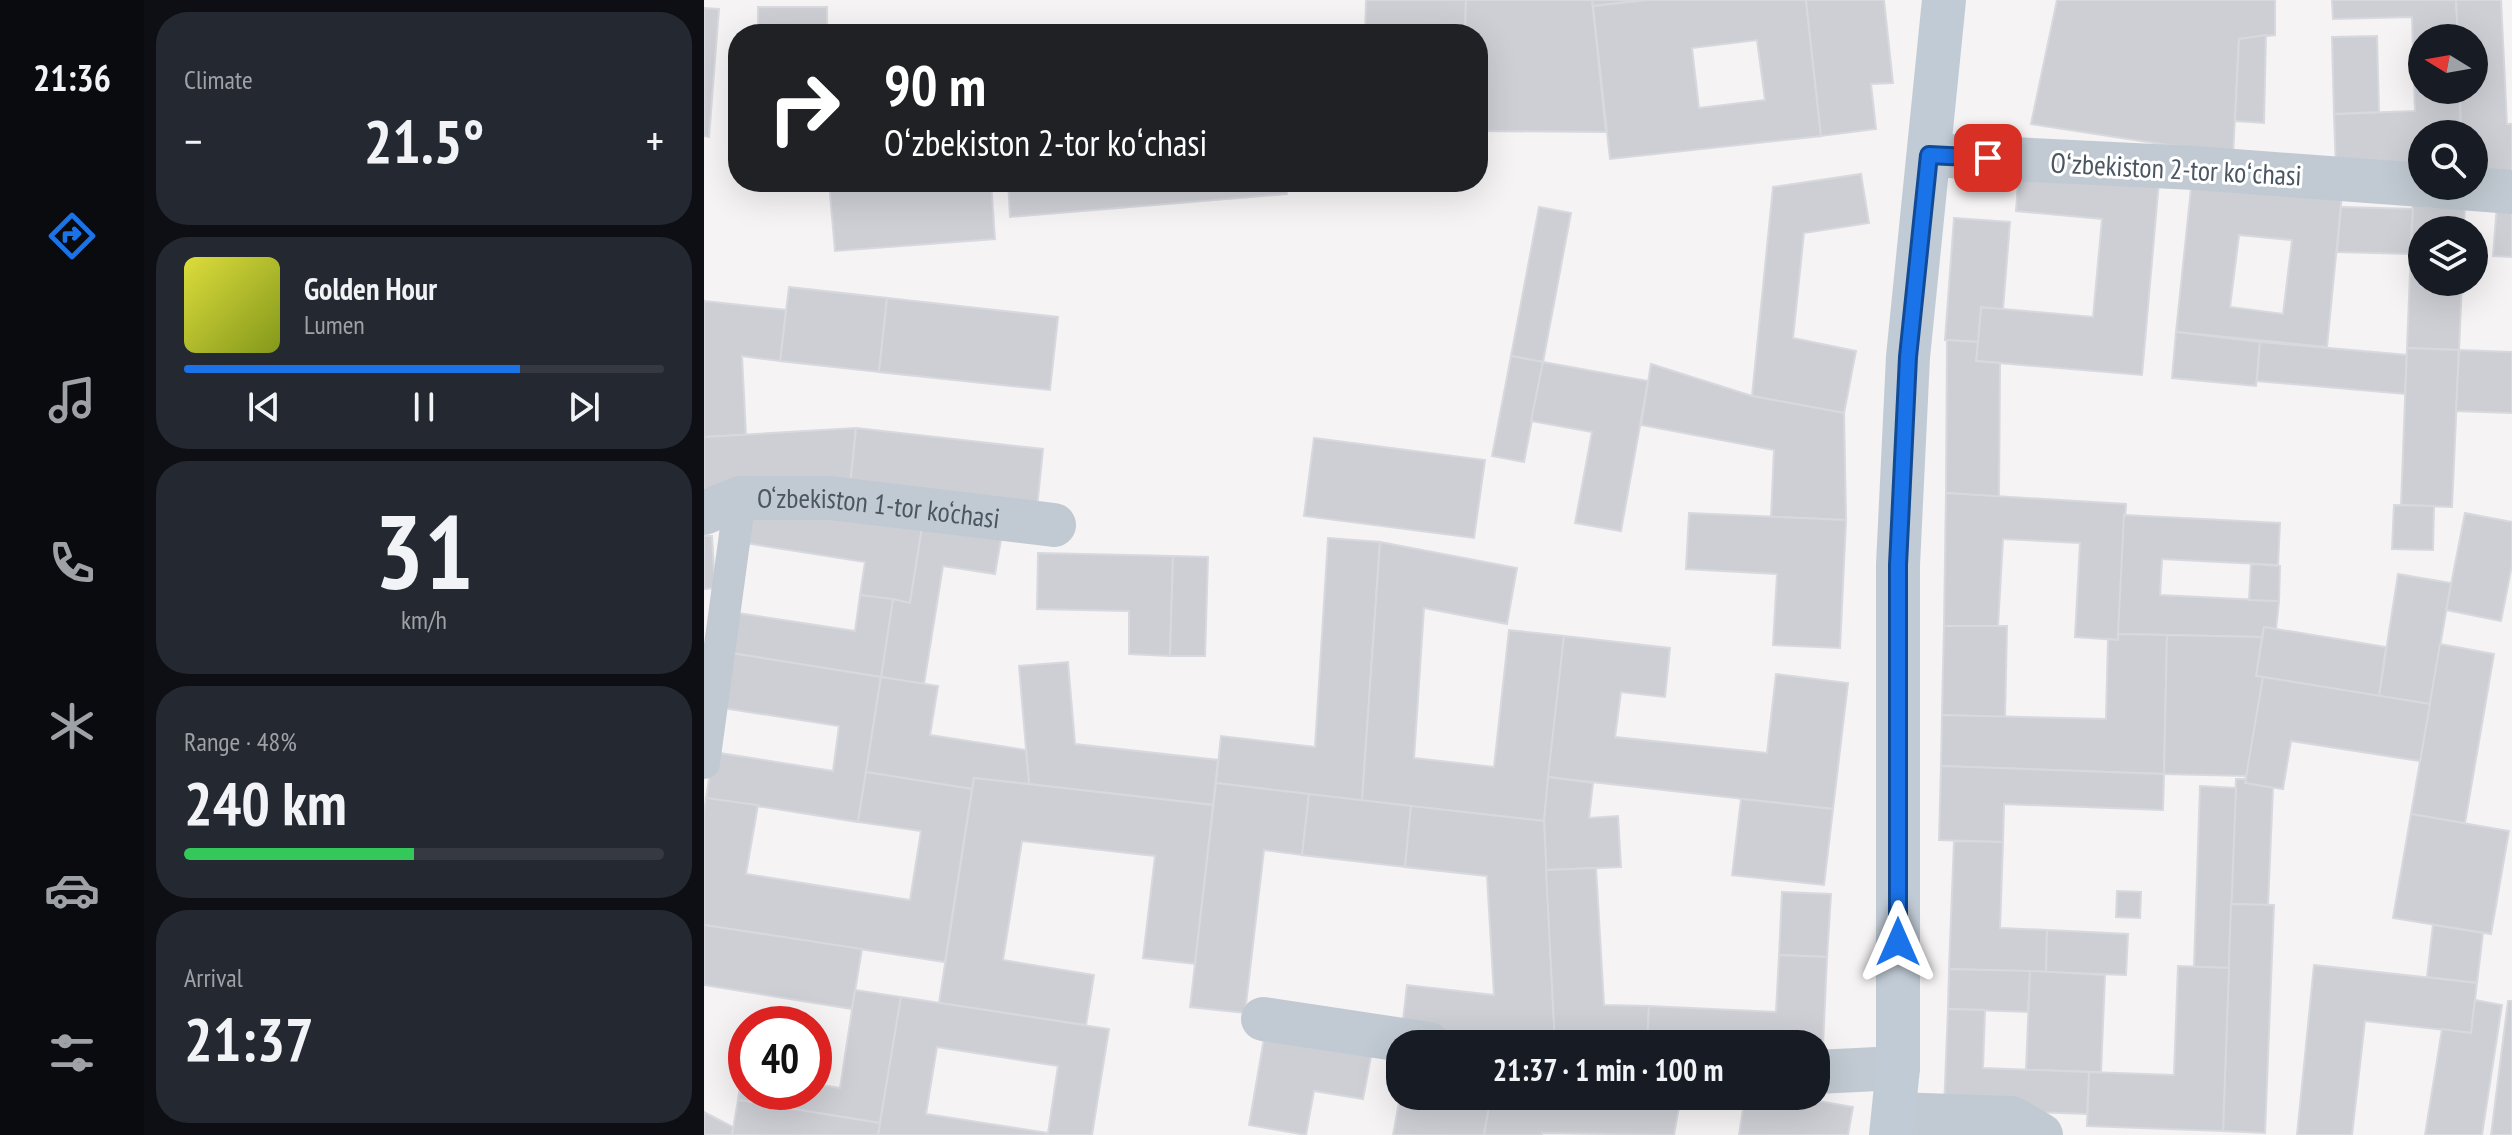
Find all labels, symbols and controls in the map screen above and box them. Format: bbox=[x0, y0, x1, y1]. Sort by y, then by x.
north arrow bbox=[2408, 24, 2488, 104]
map controls bbox=[2408, 24, 2488, 296]
text: 90 m bbox=[884, 49, 986, 121]
text: 21:36 bbox=[33, 54, 111, 101]
icon: right bbox=[752, 56, 856, 160]
text: Climate bbox=[184, 63, 253, 96]
text: 21.5° bbox=[364, 102, 484, 180]
text: − bbox=[184, 112, 202, 169]
text: + bbox=[646, 112, 664, 169]
text: Oʻzbekiston 2-tor koʻchasi bbox=[884, 119, 1207, 166]
button: search bbox=[2408, 120, 2488, 200]
pin bbox=[1954, 124, 2022, 192]
icon: arrive bbox=[1966, 136, 2010, 180]
street label: Oʻzbekiston 2-tor koʻchasi bbox=[2050, 143, 2303, 194]
icon: directions bbox=[44, 208, 100, 264]
button: layers bbox=[2408, 216, 2488, 296]
text: Golden Hour bbox=[304, 269, 437, 308]
text: Lumen bbox=[304, 308, 365, 341]
icon: music bbox=[44, 372, 100, 428]
icon: previous bbox=[242, 385, 286, 429]
icon: pause bbox=[402, 385, 446, 429]
icon: next bbox=[562, 385, 606, 429]
street label: O‘zbekiston 1-tor ko‘chasi bbox=[757, 479, 1002, 536]
text: 31 bbox=[374, 483, 474, 618]
icon: phone bbox=[44, 535, 100, 591]
text: km/h bbox=[401, 603, 447, 636]
icon: climate bbox=[44, 698, 100, 754]
text: Range · 48% bbox=[184, 725, 297, 758]
text: 240 km bbox=[184, 764, 347, 842]
icon: car bbox=[44, 862, 100, 918]
position arrow bbox=[1856, 900, 1940, 984]
text: Arrival bbox=[184, 961, 243, 994]
text: 21:37 bbox=[184, 1000, 314, 1078]
speed limit sign: 40 bbox=[728, 1006, 832, 1110]
icon: filters bbox=[44, 1025, 100, 1081]
text: 21:37 · 1 min · 100 m bbox=[1493, 1050, 1723, 1089]

